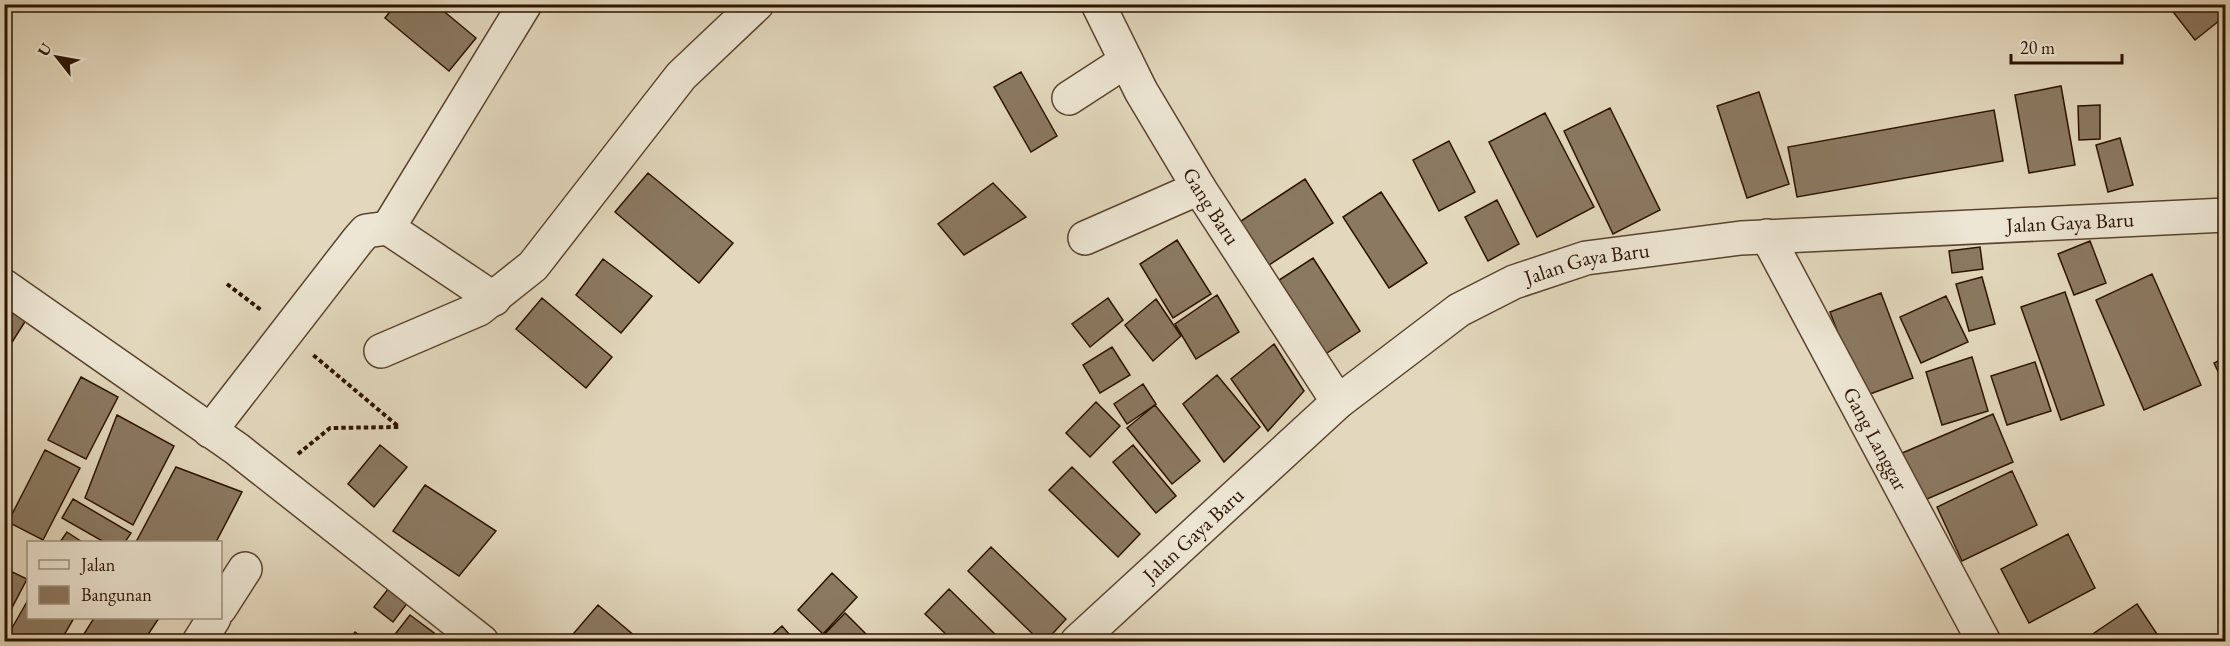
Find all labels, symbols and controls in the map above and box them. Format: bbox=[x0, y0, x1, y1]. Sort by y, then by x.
north arrow bbox=[27, 27, 87, 87]
scale bar bbox=[2011, 27, 2122, 65]
text: 20 m bbox=[2020, 36, 2055, 59]
text: U bbox=[33, 39, 57, 60]
street label: Gang Baru bbox=[1177, 162, 1246, 250]
street label: Jalan Gaya Baru bbox=[2004, 205, 2135, 239]
street label: Jalan Gaya Baru bbox=[1519, 236, 1651, 291]
street label: Gang Langgar bbox=[1837, 382, 1915, 495]
street label: Jalan Gaya Baru bbox=[1135, 481, 1249, 589]
legend bbox=[27, 541, 222, 619]
text: Jalan bbox=[79, 553, 116, 576]
text: Bangunan bbox=[81, 583, 152, 606]

